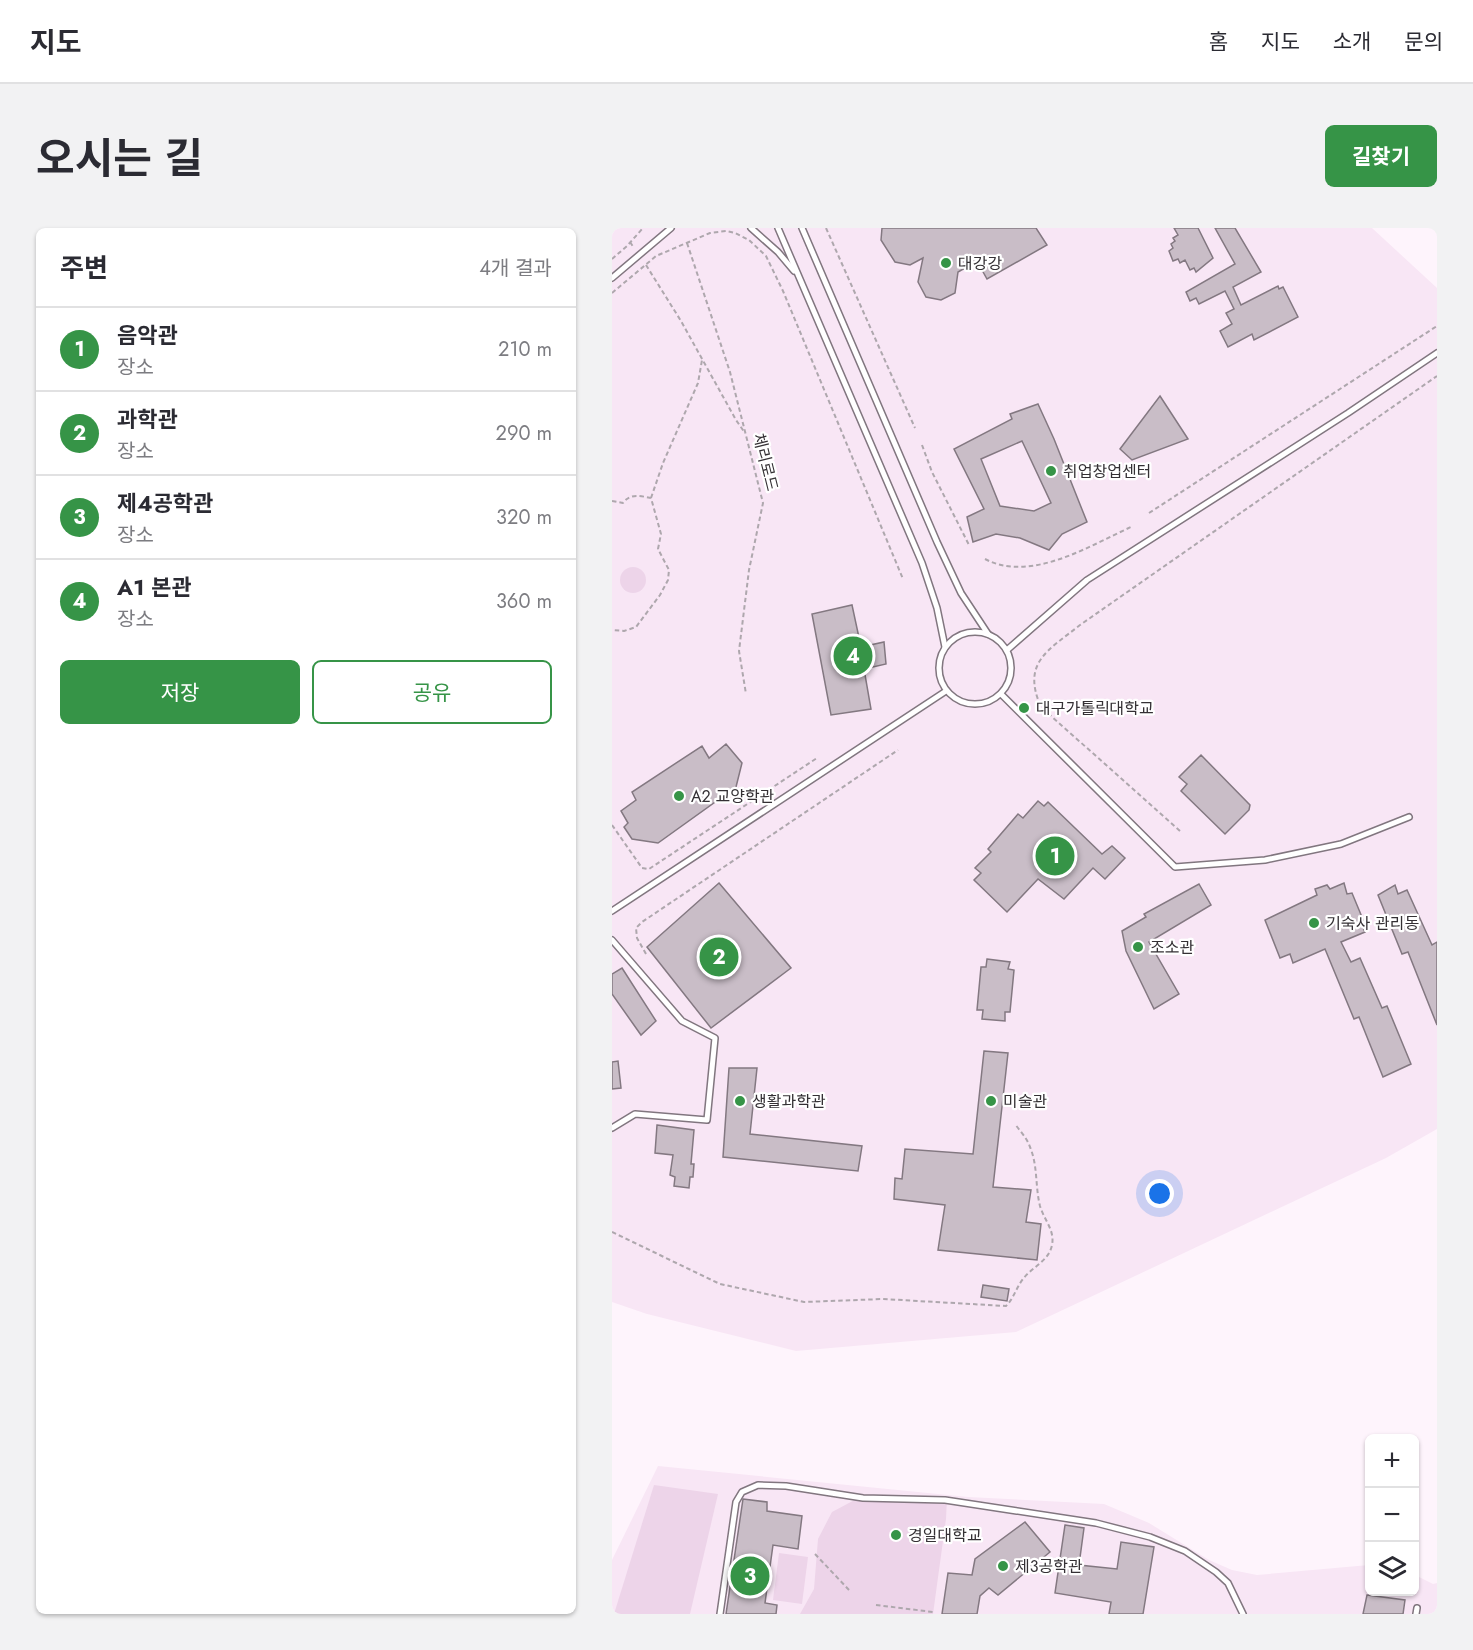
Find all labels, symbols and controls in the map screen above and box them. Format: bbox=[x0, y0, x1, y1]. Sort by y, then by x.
text: 지도 bbox=[30, 22, 82, 63]
text: 홈 bbox=[1209, 27, 1228, 57]
text: 지도 bbox=[1261, 27, 1300, 57]
text: 소개 bbox=[1333, 27, 1371, 57]
text: 문의 bbox=[1404, 27, 1443, 57]
button: 길찾기 bbox=[1325, 125, 1437, 187]
text: 오시는 길 bbox=[36, 128, 203, 189]
text: 주변 bbox=[60, 249, 108, 287]
place label: 대강강 bbox=[958, 252, 1002, 275]
text: 4개 결과 bbox=[479, 254, 552, 283]
marker: 대강강 bbox=[939, 256, 953, 270]
text: 음악관 bbox=[117, 319, 178, 351]
text: 1 bbox=[74, 335, 85, 364]
text: 210 m bbox=[498, 335, 552, 364]
text: 장소 bbox=[117, 353, 154, 382]
text: 과학관 bbox=[117, 403, 178, 435]
text: 2 bbox=[73, 419, 86, 448]
text: 290 m bbox=[496, 419, 552, 448]
street label: 체리로드 bbox=[747, 431, 784, 493]
text: 장소 bbox=[117, 437, 154, 466]
place label: 취업창업센터 bbox=[1063, 460, 1151, 483]
marker: 취업창업센터 bbox=[1044, 464, 1058, 478]
text: 제4공학관 bbox=[117, 487, 213, 519]
text: 3 bbox=[73, 503, 86, 532]
text: 320 m bbox=[496, 503, 552, 532]
text: 장소 bbox=[117, 521, 154, 550]
text: A1 본관 bbox=[117, 571, 191, 603]
text: 4 bbox=[73, 587, 86, 616]
text: 360 m bbox=[496, 587, 552, 616]
text: 장소 bbox=[117, 605, 154, 634]
pin: 4 bbox=[834, 634, 872, 678]
button: 저장 bbox=[60, 660, 300, 724]
button: 공유 bbox=[312, 660, 552, 724]
place label: 대구가톨릭대학교 bbox=[1036, 697, 1154, 720]
marker: 대구가톨릭대학교 bbox=[1017, 701, 1031, 715]
place label: A2 교양학관 bbox=[691, 785, 775, 808]
marker: A2 교양학관 bbox=[672, 789, 686, 803]
pin: 1 bbox=[1036, 834, 1074, 878]
place label: 기숙사 관리동 bbox=[1326, 912, 1419, 935]
marker: 기숙사 관리동 bbox=[1307, 916, 1321, 930]
pin: 2 bbox=[700, 934, 738, 980]
place label: 조소관 bbox=[1150, 936, 1194, 959]
marker: 조소관 bbox=[1131, 940, 1145, 954]
place label: 생활과학관 bbox=[752, 1090, 826, 1113]
place label: 미술관 bbox=[1003, 1090, 1047, 1113]
marker: 생활과학관 bbox=[733, 1094, 747, 1108]
marker: 미술관 bbox=[984, 1094, 998, 1108]
your location bbox=[1145, 1179, 1174, 1208]
map controls bbox=[1365, 1434, 1419, 1596]
button: + bbox=[1365, 1434, 1419, 1488]
button: − bbox=[1365, 1488, 1419, 1542]
place label: 경일대학교 bbox=[908, 1524, 982, 1547]
marker: 경일대학교 bbox=[889, 1528, 903, 1542]
button: layers bbox=[1365, 1542, 1419, 1596]
pin: 3 bbox=[730, 1554, 770, 1598]
place label: 제3공학관 bbox=[1015, 1555, 1083, 1578]
marker: 제3공학관 bbox=[996, 1559, 1010, 1573]

